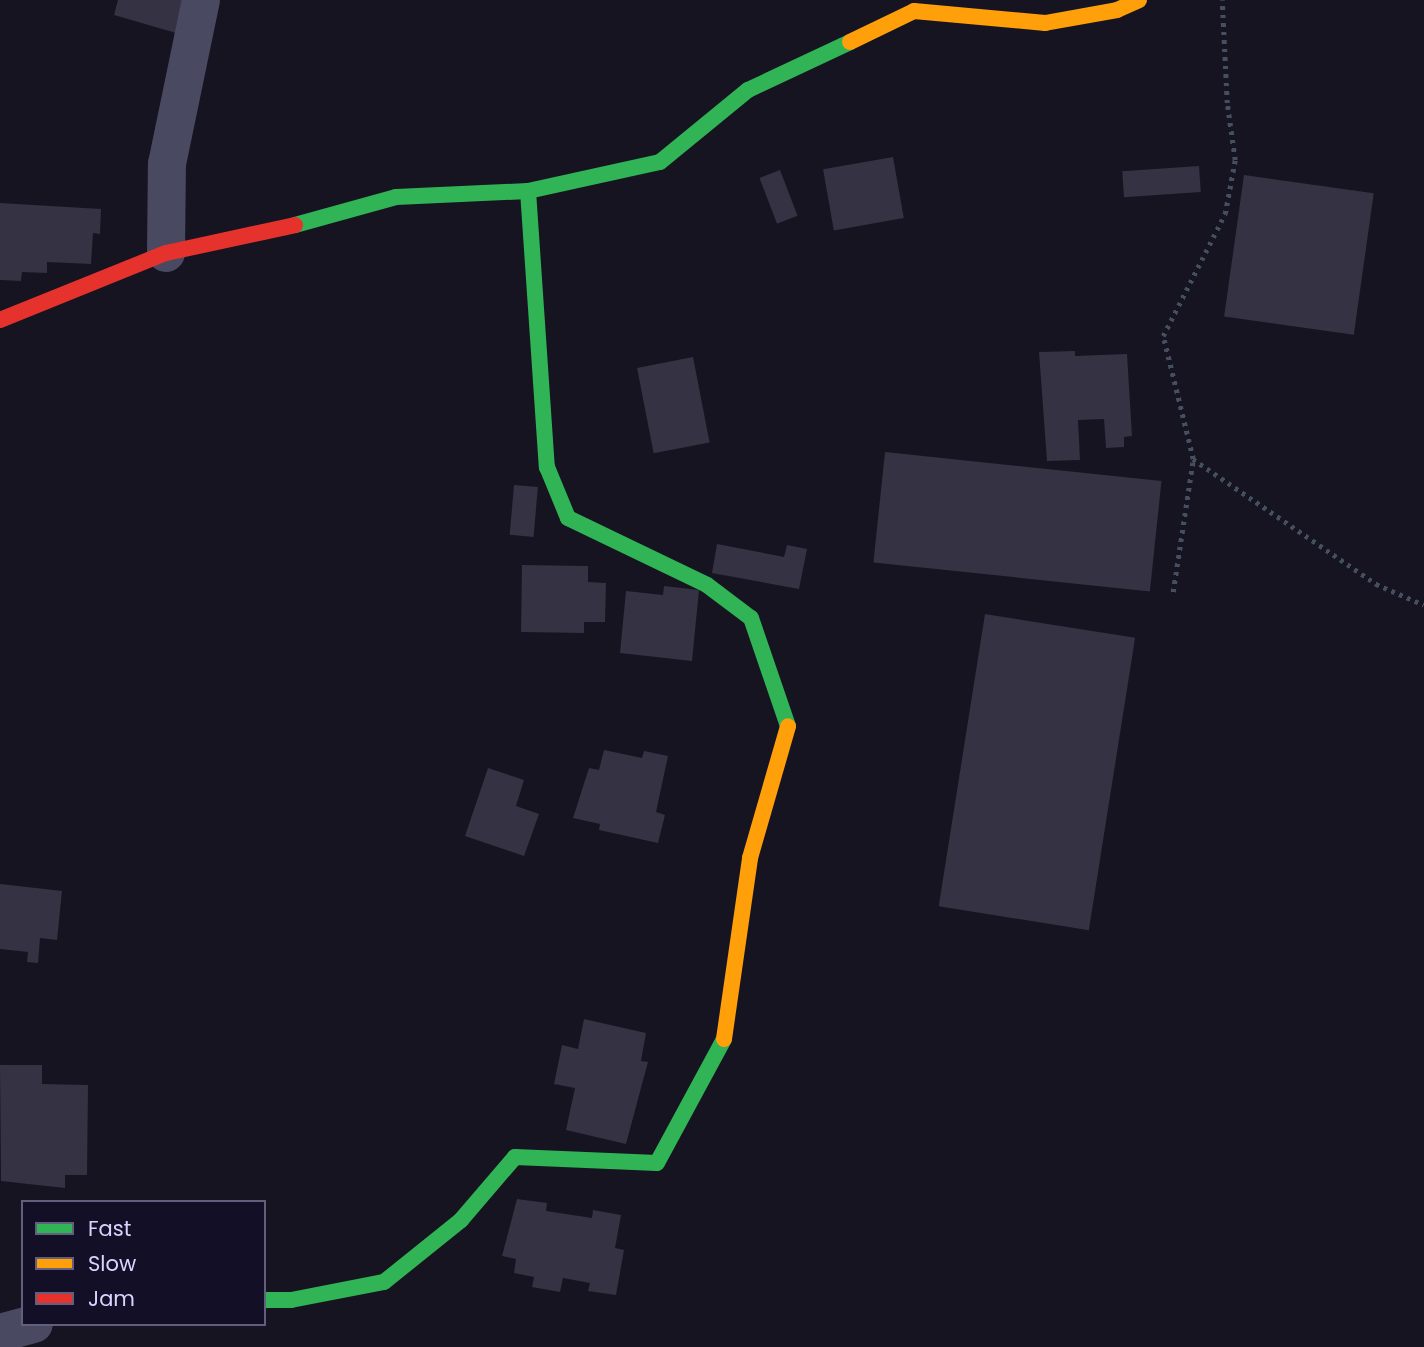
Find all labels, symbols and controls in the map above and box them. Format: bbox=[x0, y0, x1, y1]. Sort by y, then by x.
legend bbox=[21, 1200, 266, 1326]
text: Fast bbox=[88, 1214, 131, 1243]
text: Slow bbox=[88, 1249, 136, 1278]
text: Jam bbox=[88, 1284, 135, 1313]

